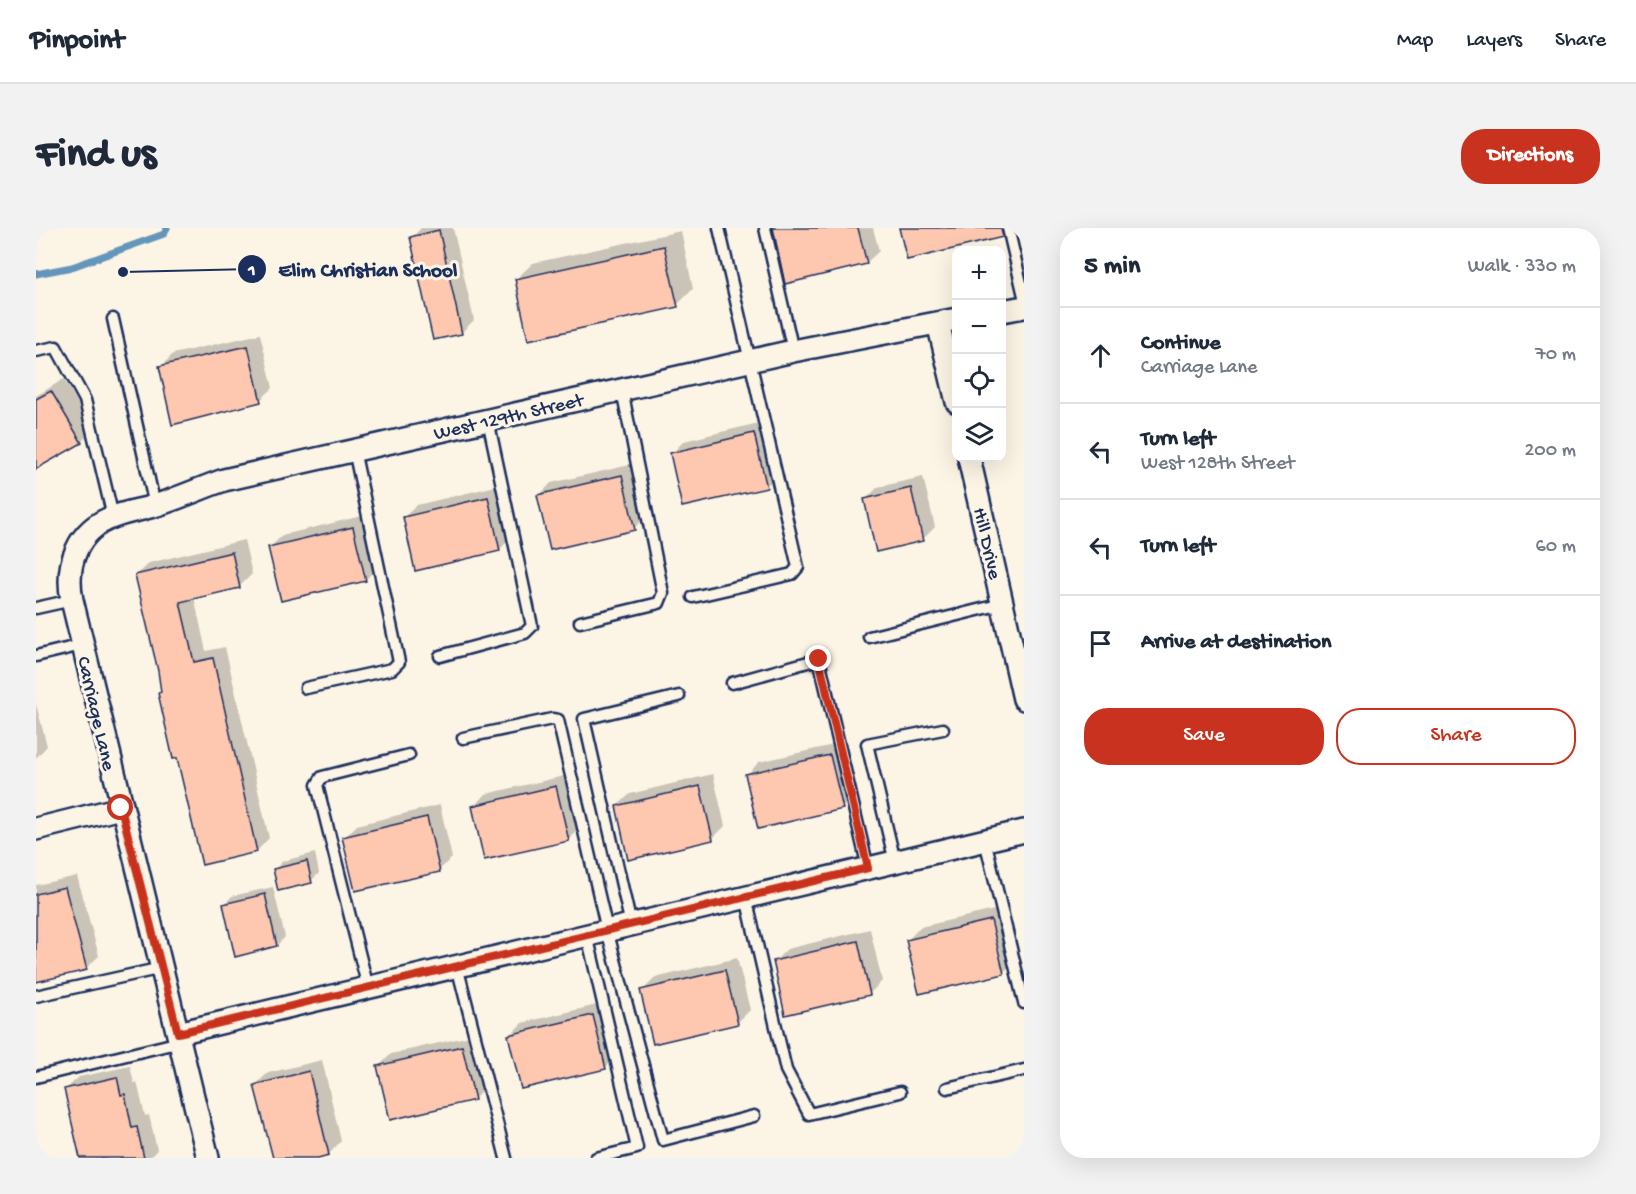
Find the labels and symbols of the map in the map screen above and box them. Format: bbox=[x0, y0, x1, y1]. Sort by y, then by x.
callout: Elim Christian School bbox=[237, 249, 470, 288]
text: Elim Christian School bbox=[279, 260, 458, 285]
text: 1 bbox=[247, 261, 256, 282]
street label: West 129th Street bbox=[432, 390, 587, 447]
street label: Hill Drive bbox=[966, 506, 1005, 583]
route end bbox=[805, 645, 831, 671]
street label: Carriage Lane bbox=[70, 655, 119, 774]
route start bbox=[107, 794, 133, 820]

